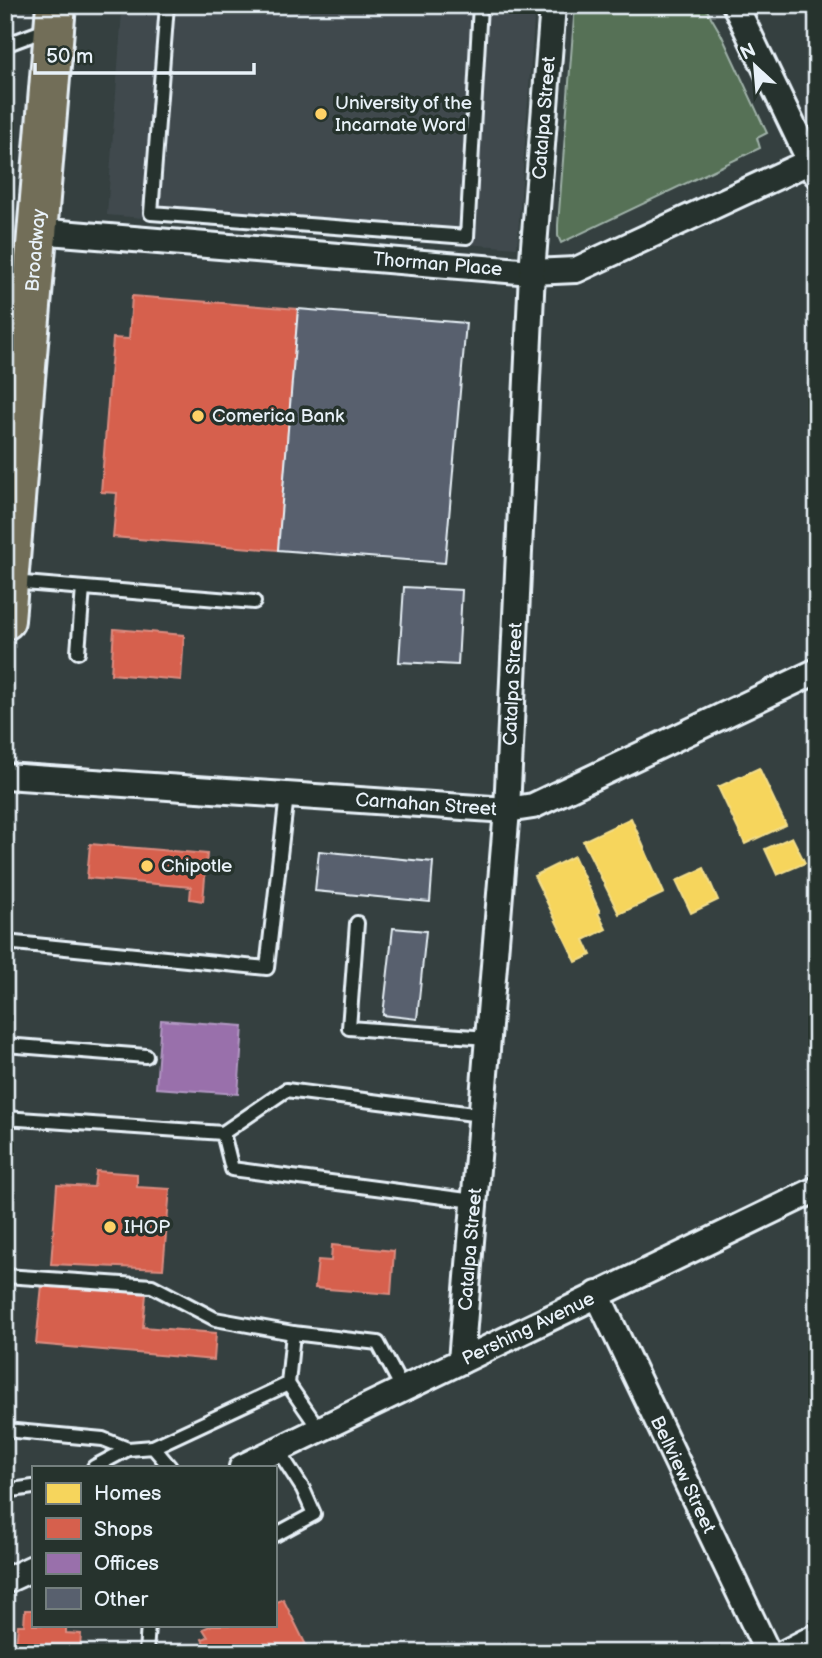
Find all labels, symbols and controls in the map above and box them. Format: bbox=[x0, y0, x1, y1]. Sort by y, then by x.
scale bar bbox=[35, 32, 254, 76]
north arrow bbox=[720, 32, 790, 102]
text: N bbox=[737, 39, 760, 66]
text: 50 m bbox=[46, 44, 93, 69]
street label: Catalpa Street bbox=[528, 55, 560, 180]
place label: University of the Incarnate Word bbox=[335, 92, 472, 137]
marker: University of the Incarnate Word bbox=[313, 106, 329, 122]
street label: Broadway bbox=[21, 207, 51, 293]
street label: Thorman Place bbox=[372, 247, 503, 281]
place label: Comerica Bank bbox=[212, 405, 345, 428]
marker: Comerica Bank bbox=[190, 408, 206, 424]
street label: Catalpa Street bbox=[499, 622, 527, 746]
street label: Carnahan Street bbox=[355, 788, 498, 821]
place label: Chipotle bbox=[161, 855, 232, 878]
marker: Chipotle bbox=[139, 858, 155, 874]
street label: Catalpa Street bbox=[454, 1187, 487, 1312]
place label: IHOP bbox=[124, 1216, 170, 1239]
marker: IHOP bbox=[102, 1219, 118, 1235]
street label: Pershing Avenue bbox=[458, 1287, 598, 1370]
street label: Bellview Street bbox=[645, 1412, 721, 1537]
legend bbox=[32, 1466, 276, 1626]
text: Homes bbox=[94, 1481, 162, 1506]
text: Shops bbox=[94, 1517, 153, 1542]
text: Offices bbox=[94, 1551, 159, 1576]
text: Other bbox=[94, 1587, 149, 1612]

